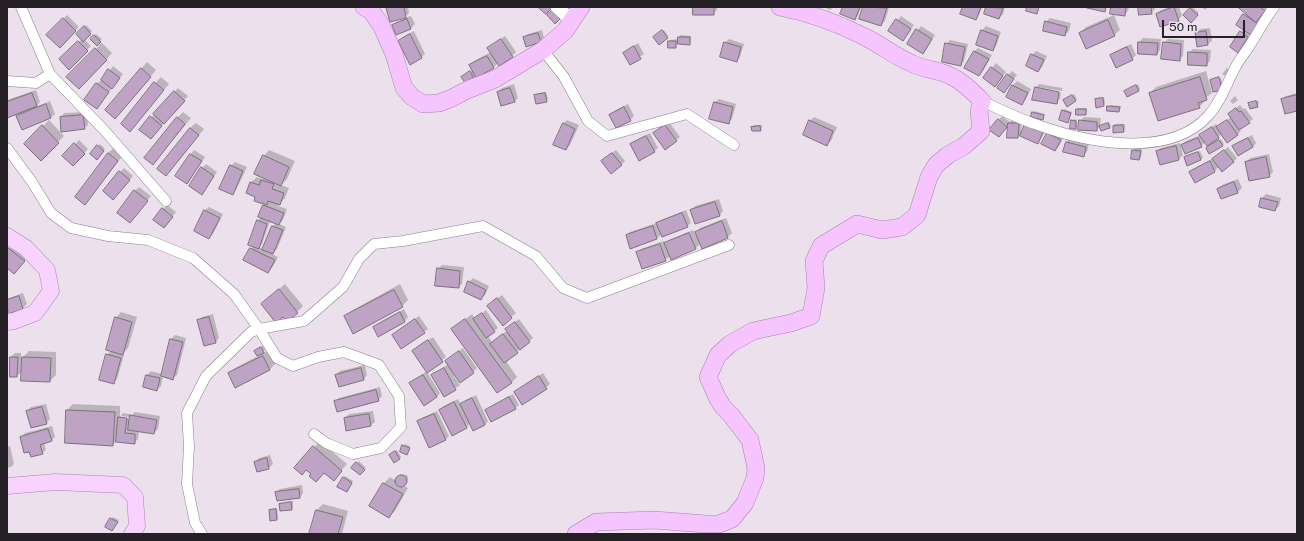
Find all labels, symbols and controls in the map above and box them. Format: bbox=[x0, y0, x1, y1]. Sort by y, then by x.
scale bar bbox=[1164, 12, 1247, 38]
text: 50 m bbox=[1169, 20, 1197, 34]

